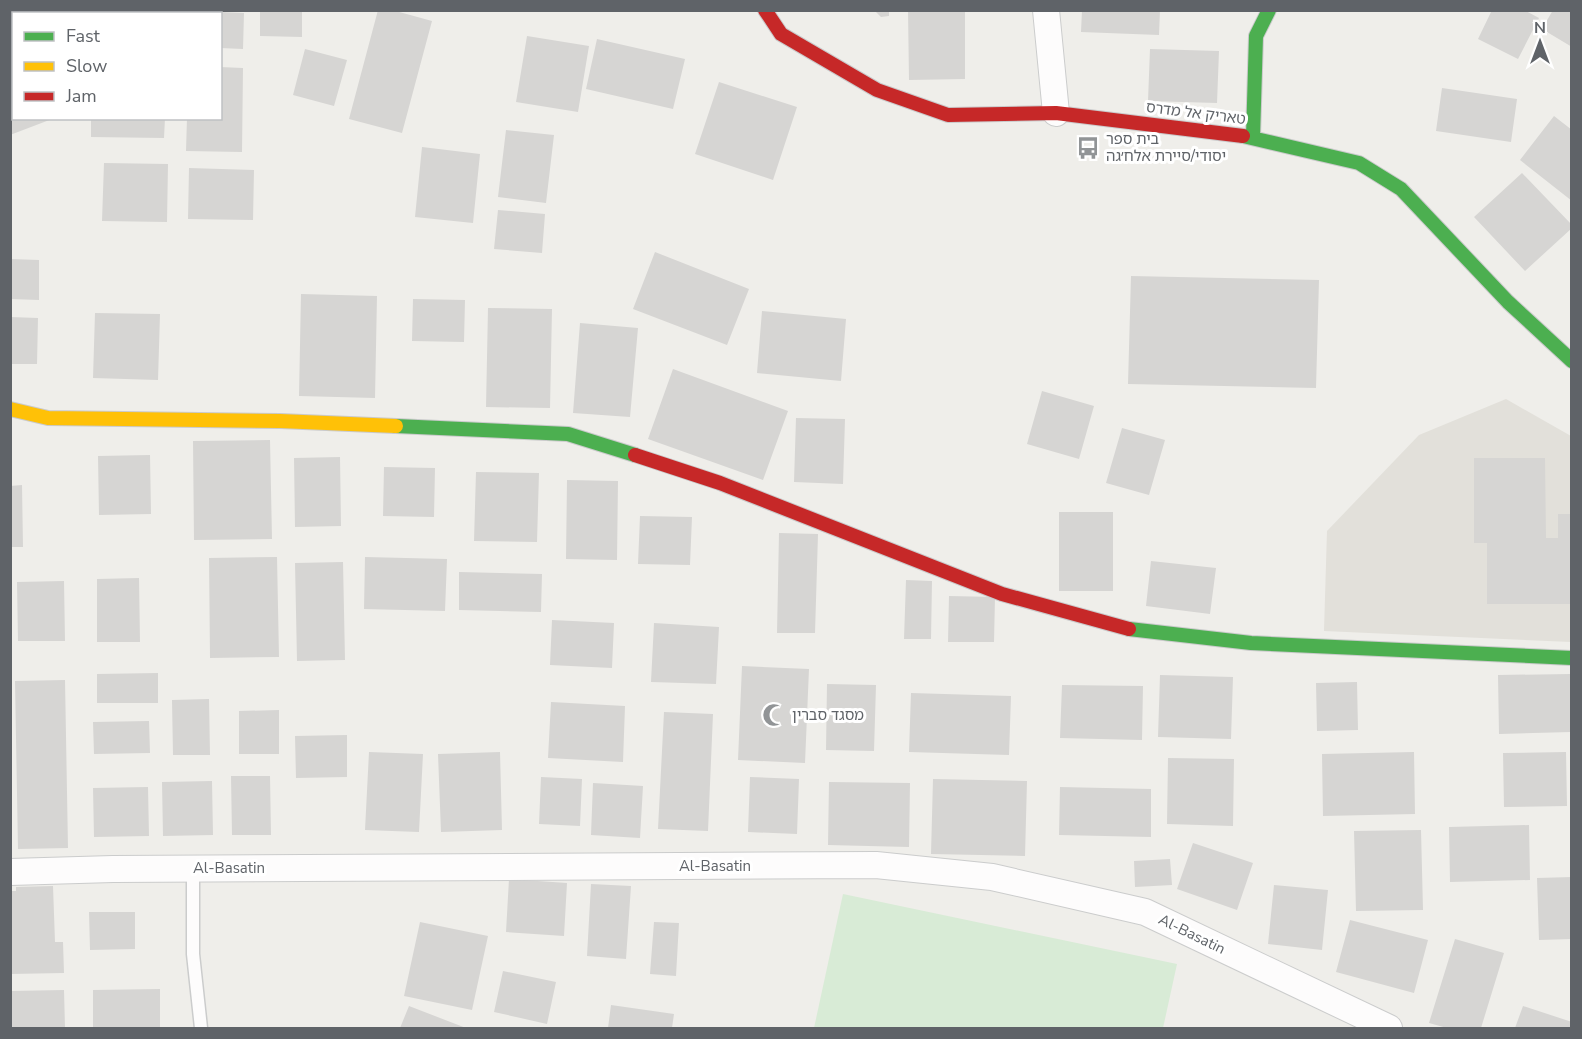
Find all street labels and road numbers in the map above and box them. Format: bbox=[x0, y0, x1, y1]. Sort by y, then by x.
street label: טאריק אל מדרס bbox=[1145, 97, 1247, 129]
street label: Al-Basatin bbox=[679, 856, 751, 876]
street label: Al-Basatin bbox=[193, 858, 265, 878]
street label: Al-Basatin bbox=[1155, 909, 1229, 959]

